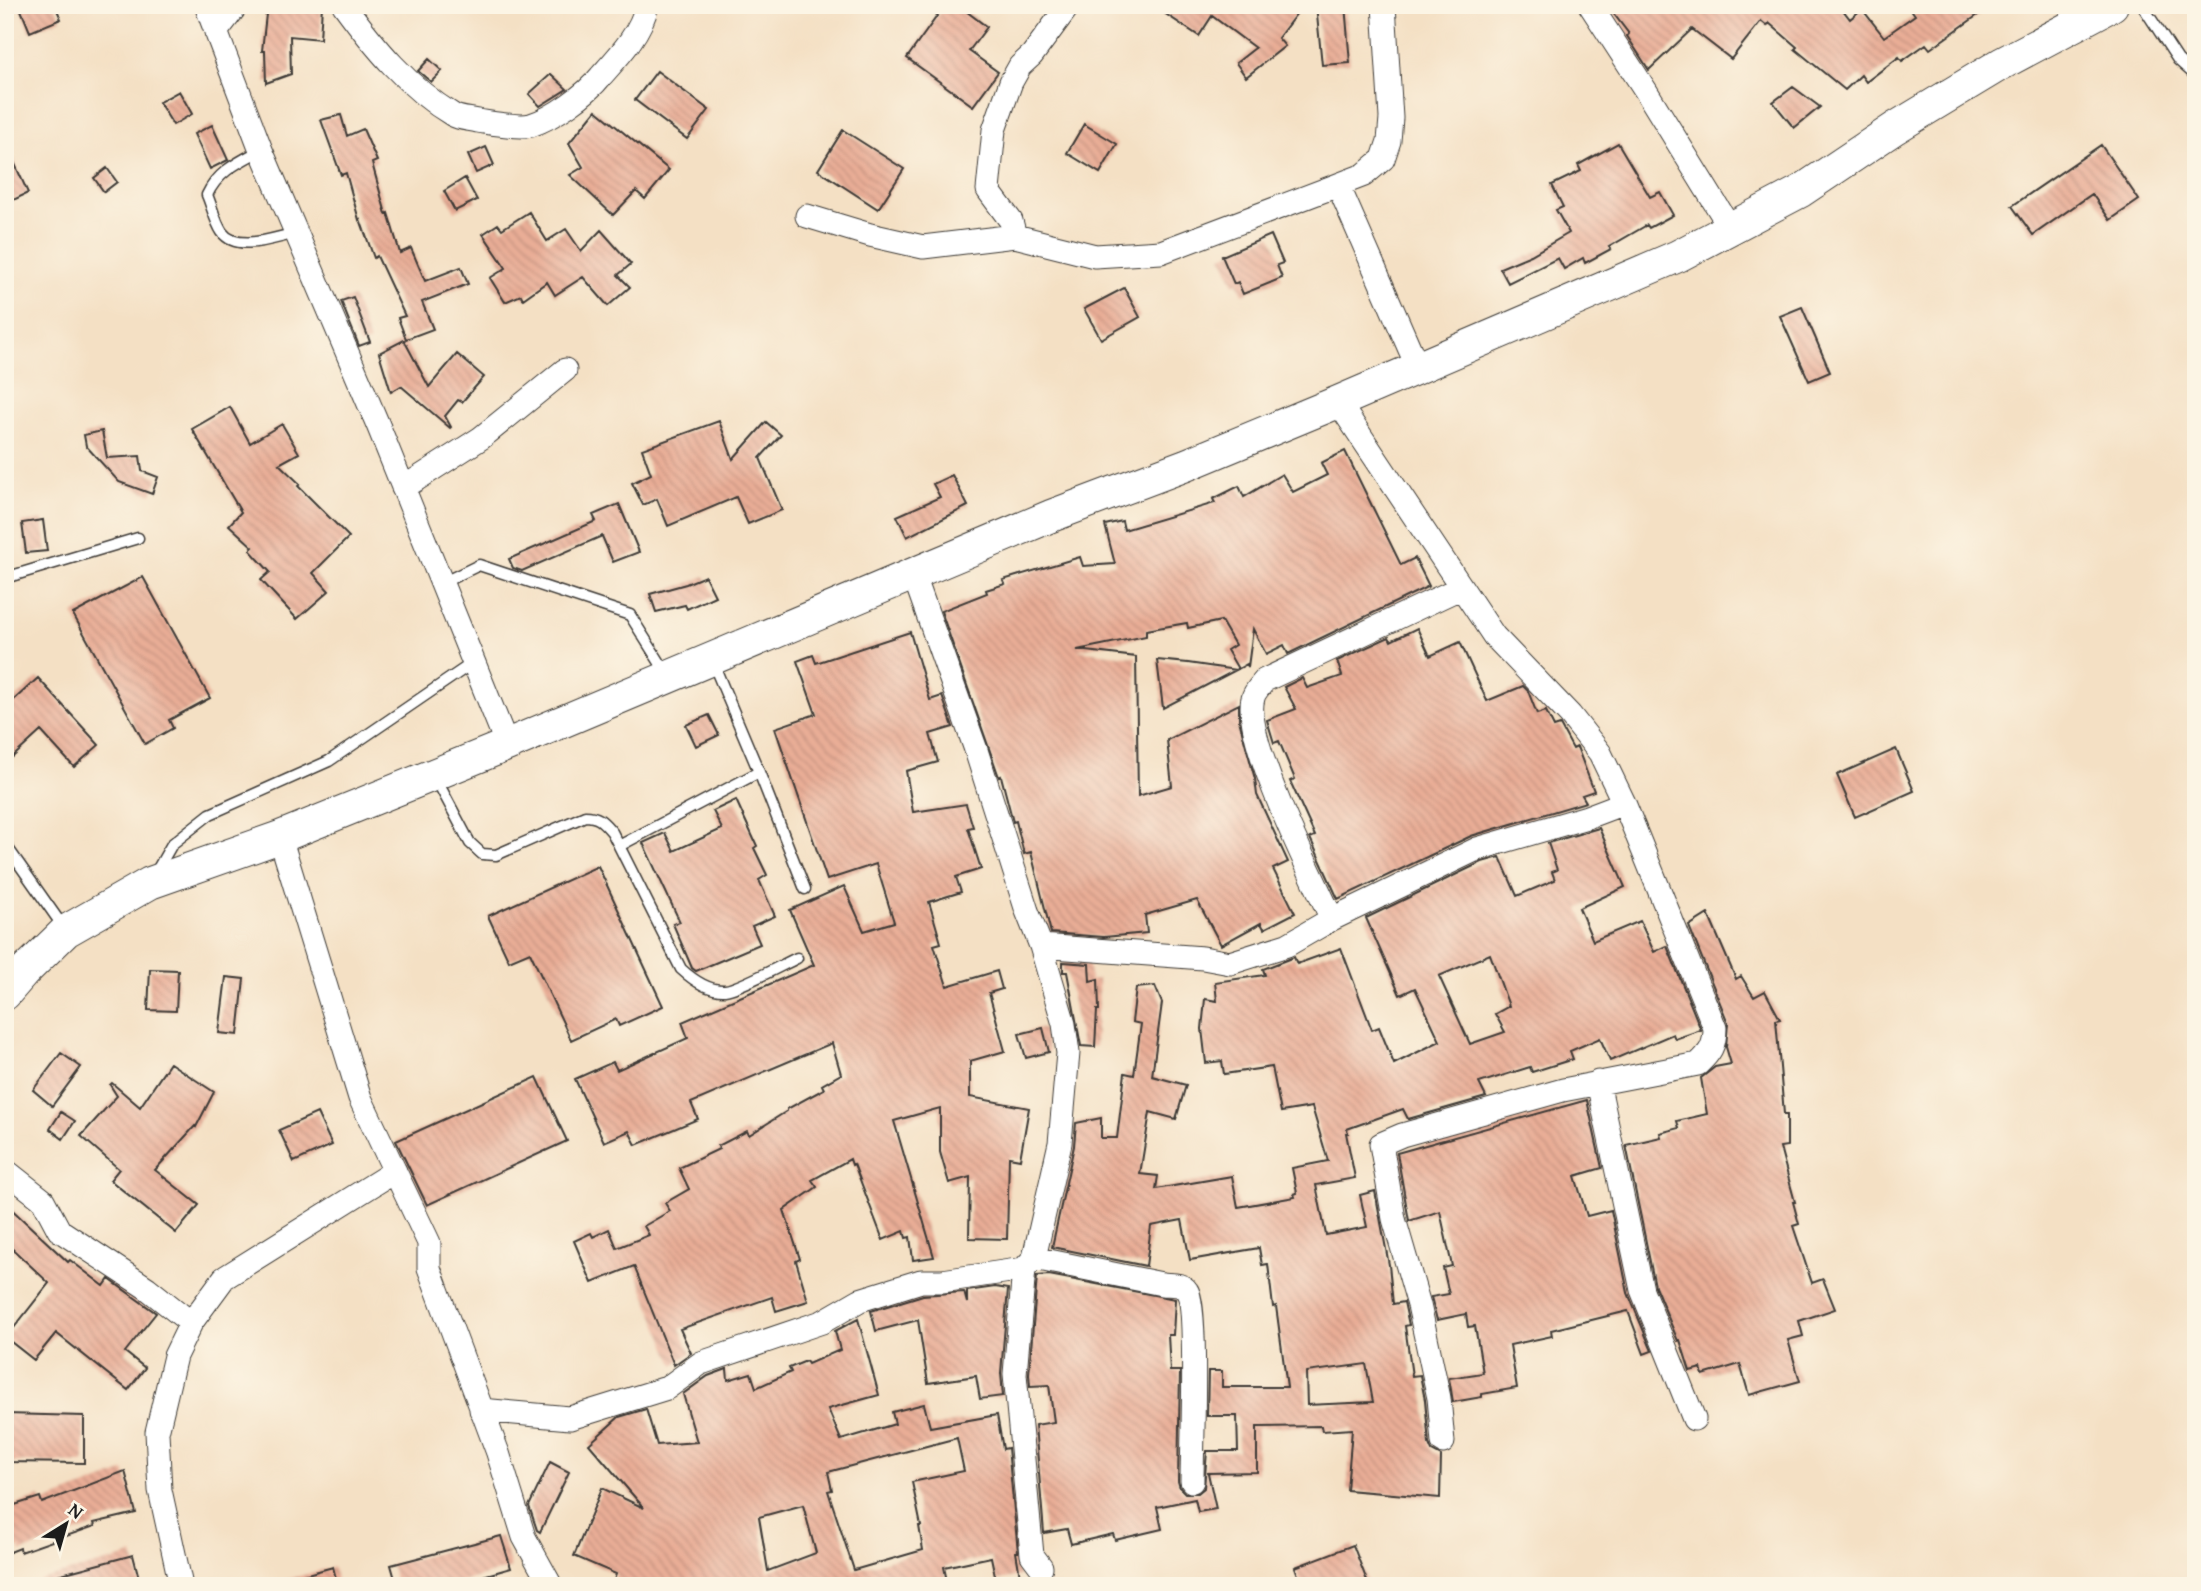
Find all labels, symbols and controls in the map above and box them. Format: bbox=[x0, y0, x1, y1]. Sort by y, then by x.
north arrow bbox=[32, 1490, 102, 1560]
text: N bbox=[63, 1495, 90, 1526]

